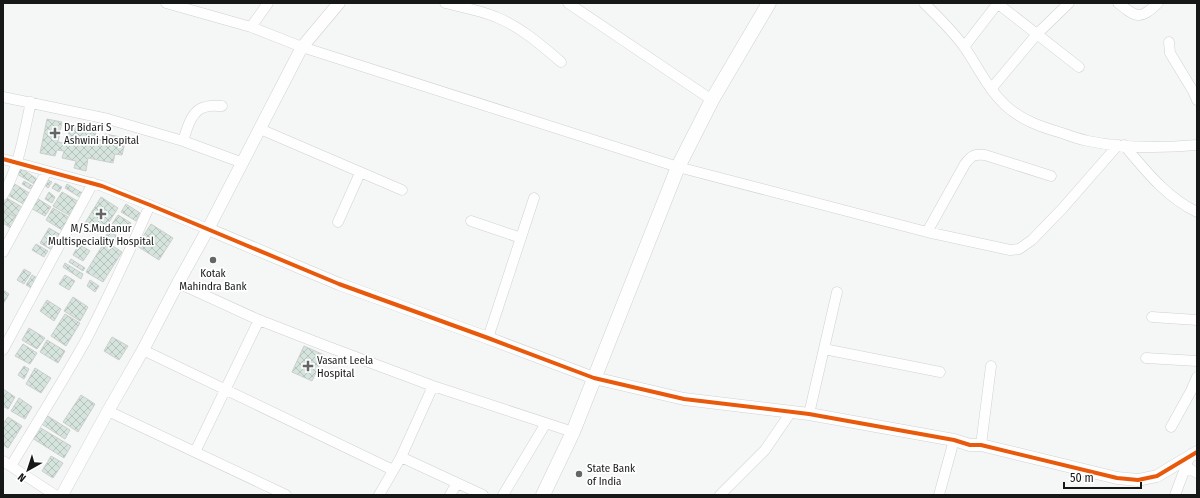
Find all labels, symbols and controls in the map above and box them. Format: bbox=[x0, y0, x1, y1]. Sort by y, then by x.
place label: Dr Bidari S Ashwini Hospital bbox=[64, 121, 139, 147]
marker: Dr Bidari S Ashwini Hospital bbox=[49, 127, 61, 139]
marker: M/S.Mudanur Multispeciality Hospital bbox=[95, 208, 107, 220]
place label: M/S.Mudanur Multispeciality Hospital bbox=[48, 222, 154, 248]
marker: Kotak Mahindra Bank bbox=[208, 255, 218, 265]
place label: Kotak Mahindra Bank bbox=[179, 267, 248, 293]
place label: Vasant Leela Hospital bbox=[317, 354, 373, 380]
marker: Vasant Leela Hospital bbox=[302, 360, 314, 372]
north arrow bbox=[8, 450, 48, 490]
place label: State Bank of India bbox=[587, 462, 636, 488]
scale bar bbox=[1064, 464, 1141, 490]
marker: State Bank of India bbox=[574, 469, 584, 479]
text: N bbox=[15, 470, 29, 485]
text: 50 m bbox=[1070, 471, 1094, 485]

